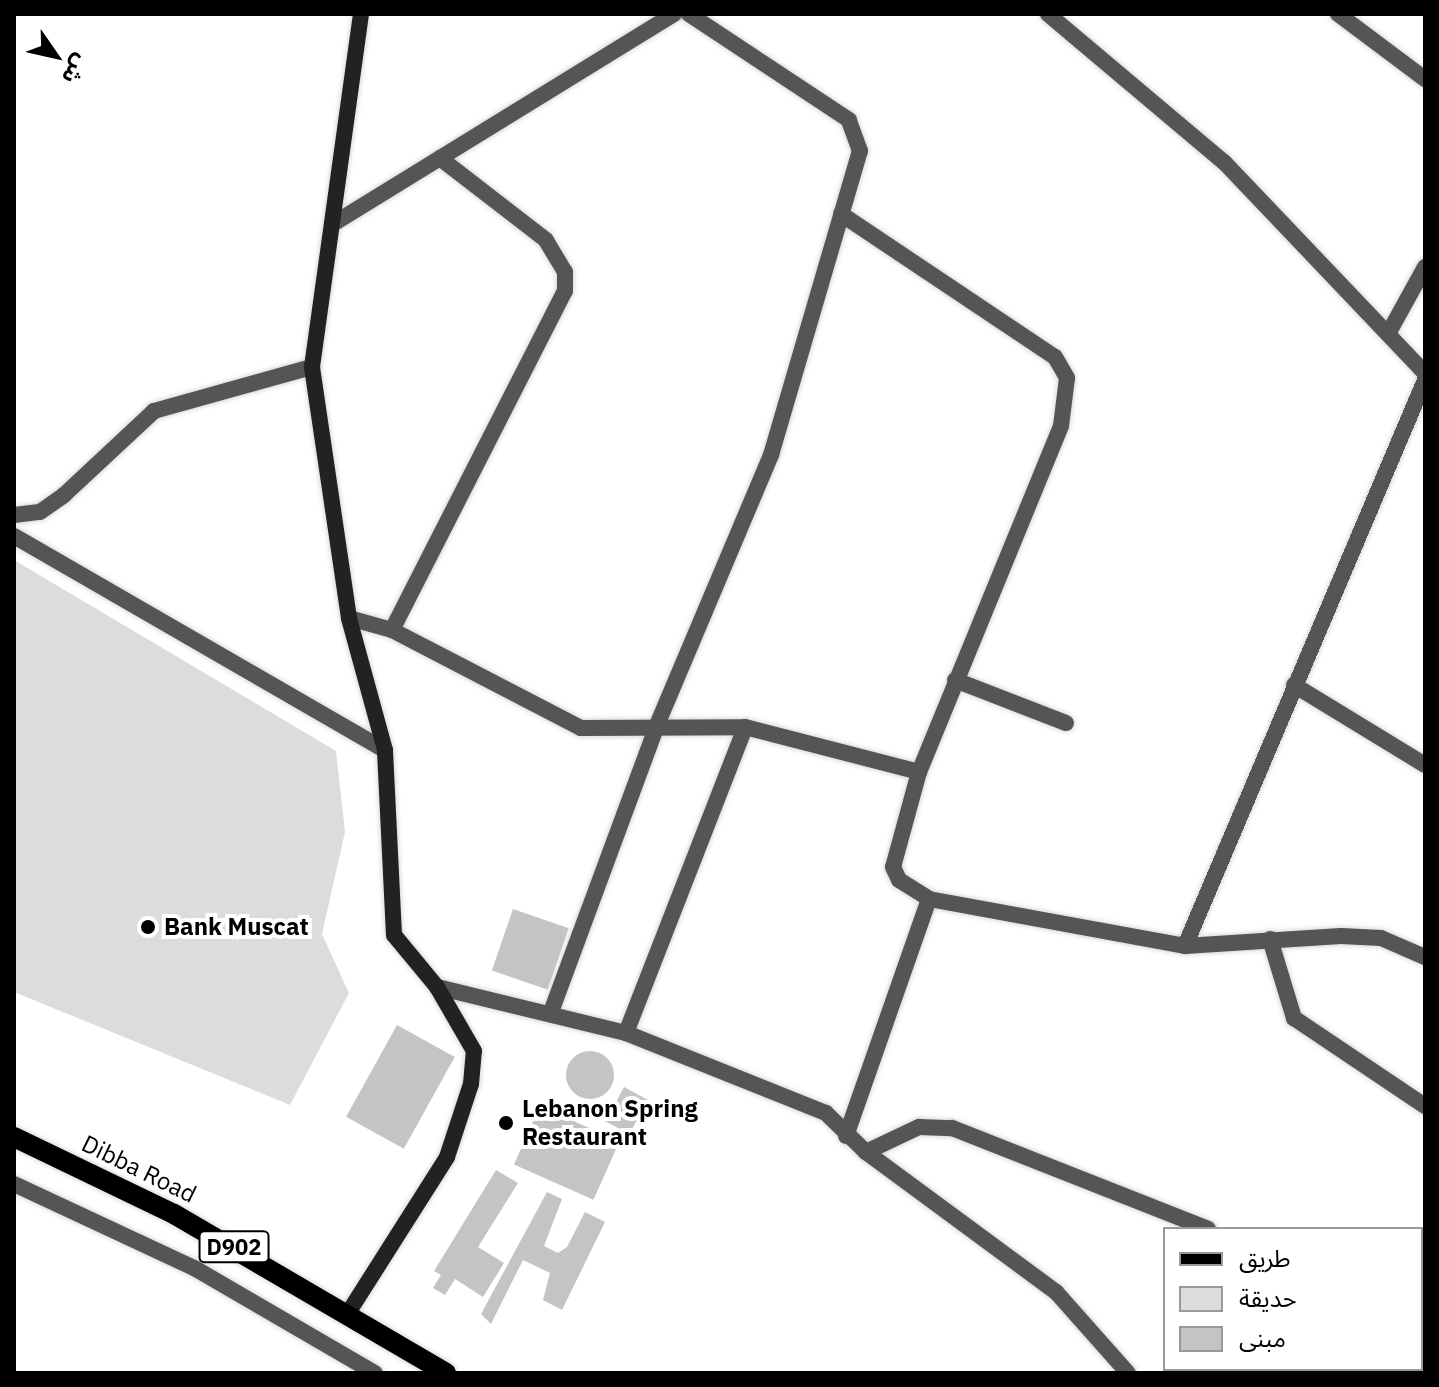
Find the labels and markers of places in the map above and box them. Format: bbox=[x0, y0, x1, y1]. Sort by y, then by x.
place label: Bank Muscat bbox=[164, 913, 309, 941]
marker: Bank Muscat bbox=[139, 918, 157, 936]
place label: Lebanon Spring Restaurant bbox=[522, 1095, 698, 1151]
marker: Lebanon Spring Restaurant bbox=[497, 1114, 515, 1132]

